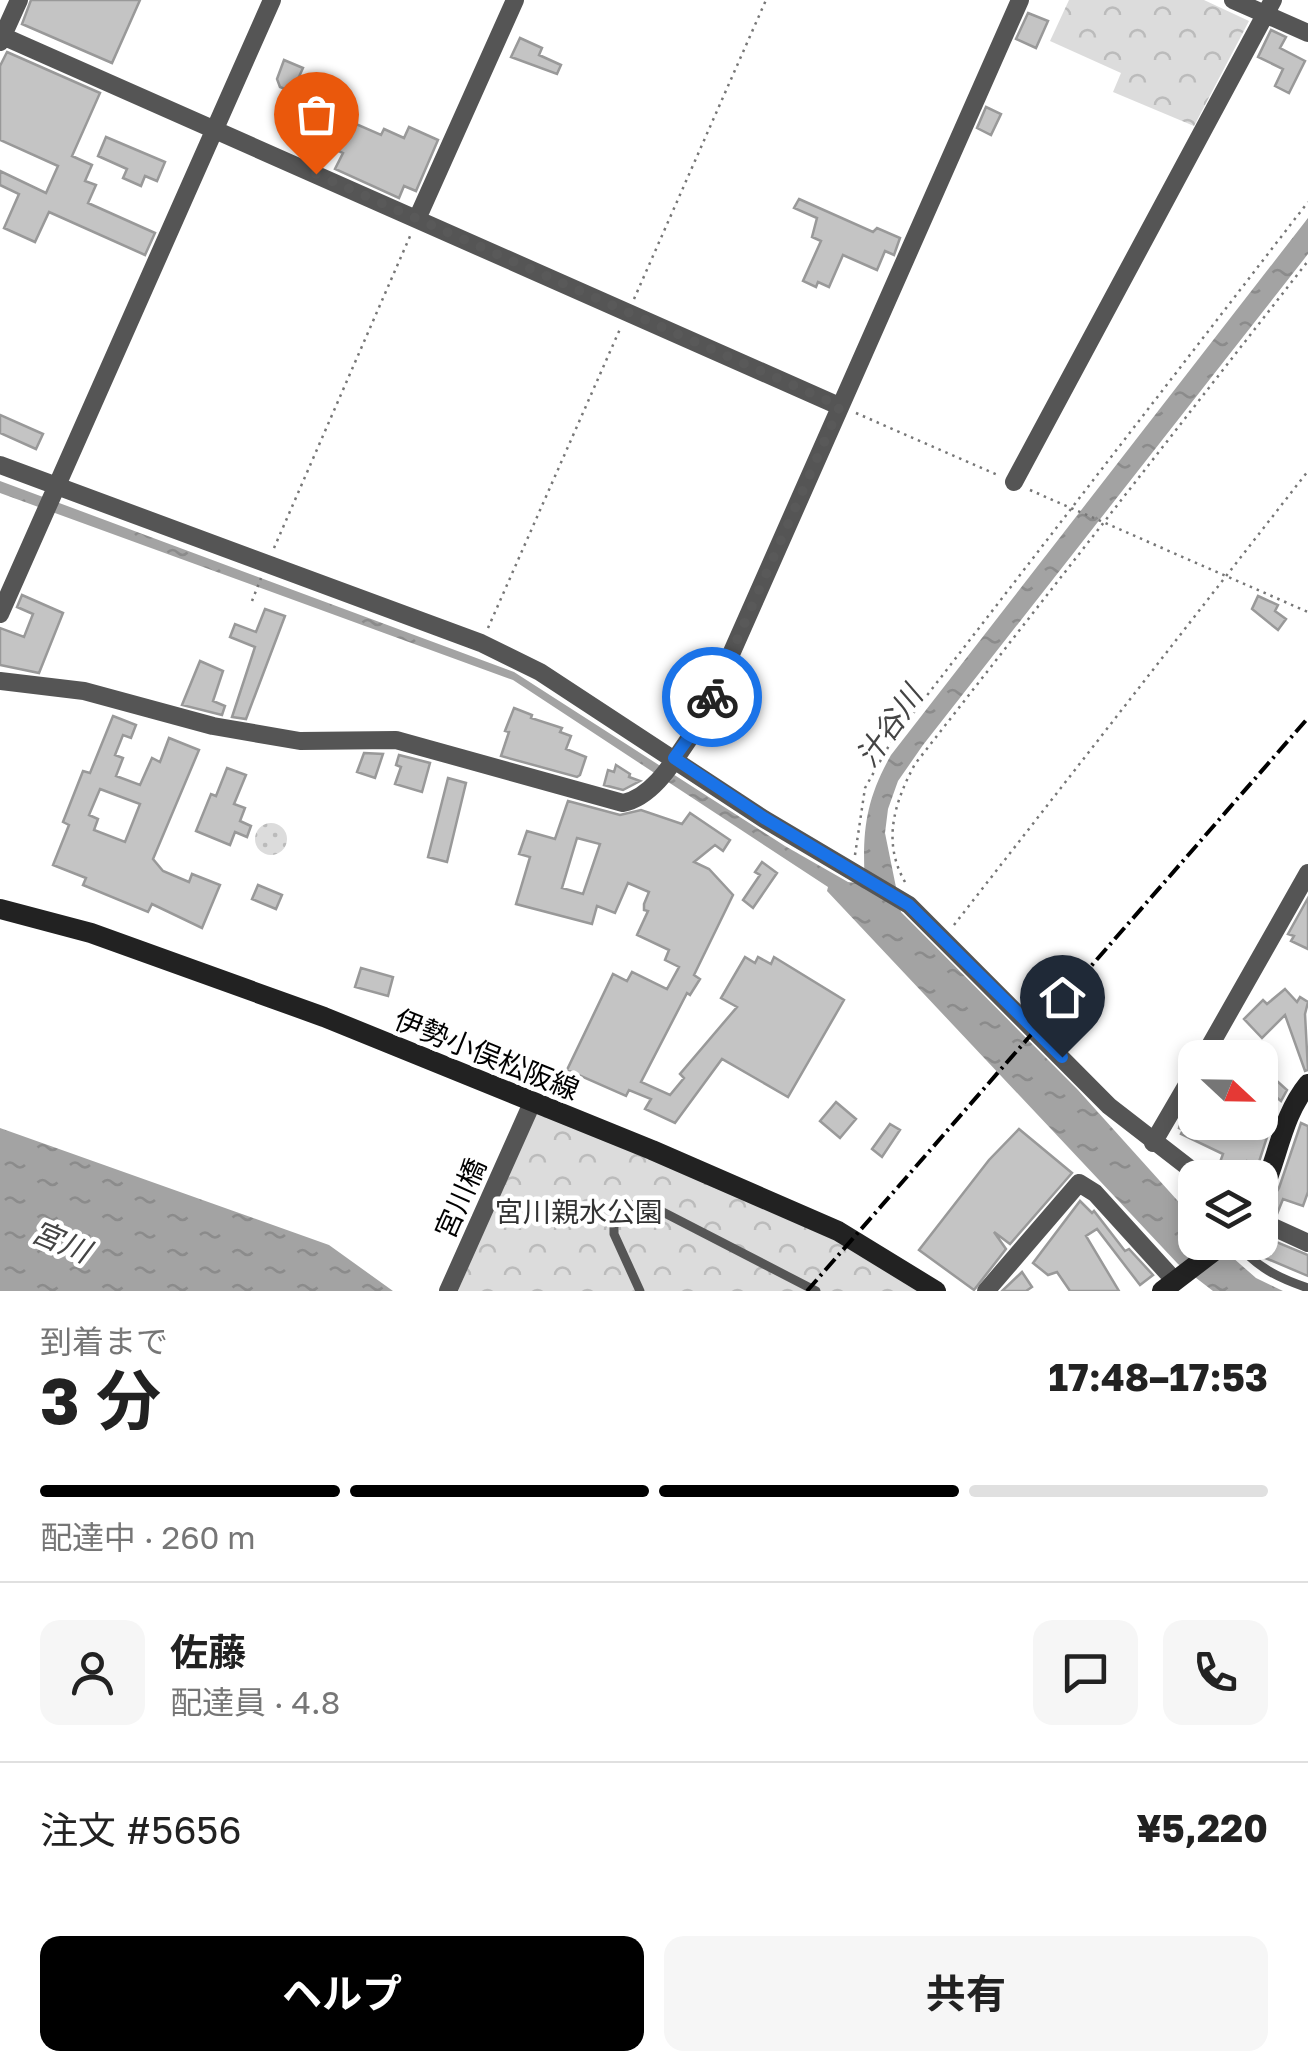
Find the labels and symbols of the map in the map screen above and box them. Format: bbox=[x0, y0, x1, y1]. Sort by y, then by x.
pin bbox=[274, 72, 359, 175]
courier bbox=[662, 647, 762, 747]
water label: 汁谷川 bbox=[848, 676, 931, 773]
pin bbox=[1020, 955, 1105, 1058]
street label: 伊勢小俣松阪線 bbox=[390, 1002, 584, 1106]
north arrow bbox=[1178, 1040, 1278, 1140]
street label: 宮川橋 bbox=[428, 1153, 492, 1243]
park label: 宮川親水公園 bbox=[495, 1195, 663, 1228]
water label: 宮川 bbox=[26, 1213, 98, 1270]

